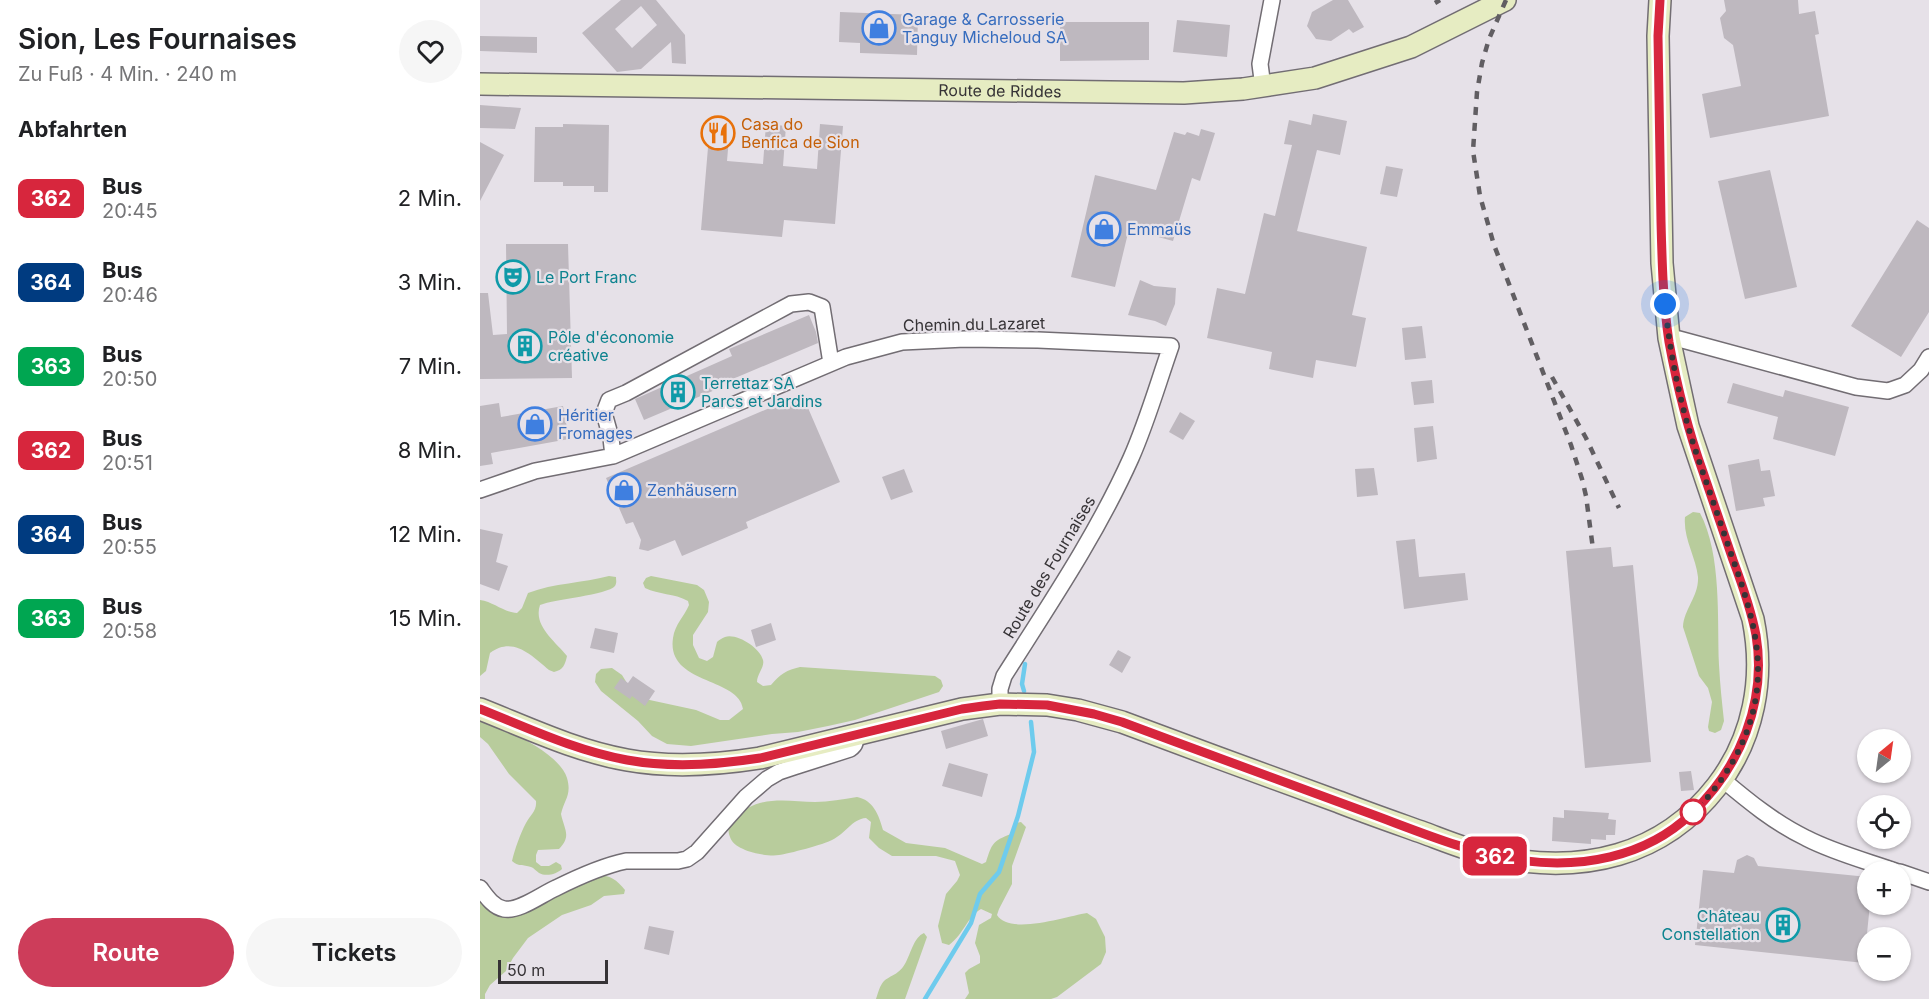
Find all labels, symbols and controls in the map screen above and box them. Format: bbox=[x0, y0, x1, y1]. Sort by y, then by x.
place label: Garage & Carrosserie Tanguy Micheloud SA bbox=[902, 9, 1067, 47]
shop icon: Garage & Carrosserie Tanguy Micheloud SA bbox=[861, 10, 897, 46]
button: heart bbox=[399, 20, 462, 83]
text: Sion, Les Fournaises bbox=[18, 22, 297, 56]
text: Zu Fuß · 4 Min. · 240 m bbox=[18, 62, 237, 86]
street label: Route de Riddes bbox=[938, 80, 1062, 101]
place label: Casa do Benfica de Sion bbox=[741, 114, 860, 152]
restaurant icon: Casa do Benfica de Sion bbox=[700, 115, 736, 151]
text: Abfahrten bbox=[18, 116, 127, 142]
text: Bus bbox=[102, 173, 143, 199]
text: 2 Min. bbox=[398, 185, 462, 211]
text: 362 bbox=[31, 186, 71, 211]
text: 20:45 bbox=[102, 199, 158, 223]
shop icon: Emmaüs bbox=[1086, 211, 1122, 247]
place label: Emmaüs bbox=[1127, 219, 1192, 239]
text: Bus bbox=[102, 257, 143, 283]
theatre icon: Le Port Franc bbox=[495, 259, 531, 295]
place label: Le Port Franc bbox=[536, 267, 637, 287]
text: 3 Min. bbox=[398, 269, 462, 295]
text: 364 bbox=[30, 270, 72, 295]
text: 20:46 bbox=[102, 283, 158, 307]
your location bbox=[1650, 289, 1680, 319]
street label: Chemin du Lazaret bbox=[903, 313, 1045, 335]
place label: Pôle d'économie créative bbox=[548, 327, 674, 365]
building icon: Pôle d'économie créative bbox=[507, 328, 543, 364]
text: Bus bbox=[102, 341, 143, 367]
text: 7 Min. bbox=[399, 353, 462, 379]
text: 363 bbox=[31, 354, 71, 379]
text: 20:50 bbox=[102, 367, 157, 391]
place label: Terrettaz SA Parcs et Jardins bbox=[701, 373, 823, 411]
building icon: Terrettaz SA Parcs et Jardins bbox=[660, 374, 696, 410]
place label: Héritier Fromages bbox=[558, 405, 633, 443]
shop icon: Héritier Fromages bbox=[517, 406, 553, 442]
text: Bus bbox=[102, 425, 143, 451]
text: 8 Min. bbox=[398, 437, 462, 463]
text: 362 bbox=[31, 438, 71, 463]
text: 20:51 bbox=[102, 451, 153, 475]
shop icon: Zenhäusern bbox=[606, 472, 642, 508]
place label: Zenhäusern bbox=[647, 480, 737, 500]
street label: Route des Fournaises bbox=[999, 492, 1099, 642]
text: Bus bbox=[102, 509, 143, 535]
text: 12 Min. bbox=[389, 521, 462, 547]
text: 364 bbox=[30, 522, 72, 547]
text: 20:55 bbox=[102, 535, 157, 559]
text: Bus bbox=[102, 593, 143, 619]
text: 15 Min. bbox=[389, 605, 462, 631]
text: 363 bbox=[31, 606, 71, 631]
text: 20:58 bbox=[102, 619, 157, 643]
north arrow bbox=[1857, 729, 1911, 783]
map controls bbox=[1857, 729, 1911, 981]
button: locate bbox=[1857, 795, 1911, 849]
unlabelled marker bbox=[1680, 799, 1706, 825]
line badge: 362 bbox=[1460, 836, 1530, 876]
text: 362 bbox=[1475, 844, 1515, 869]
button: + bbox=[1857, 861, 1911, 915]
place label: Château Constellation bbox=[1662, 906, 1760, 944]
building icon: Château Constellation bbox=[1765, 907, 1801, 943]
button: Route bbox=[18, 918, 234, 987]
button: Tickets bbox=[246, 918, 462, 987]
button: − bbox=[1857, 927, 1911, 981]
scale bar bbox=[498, 957, 608, 984]
text: 50 m bbox=[507, 960, 545, 980]

